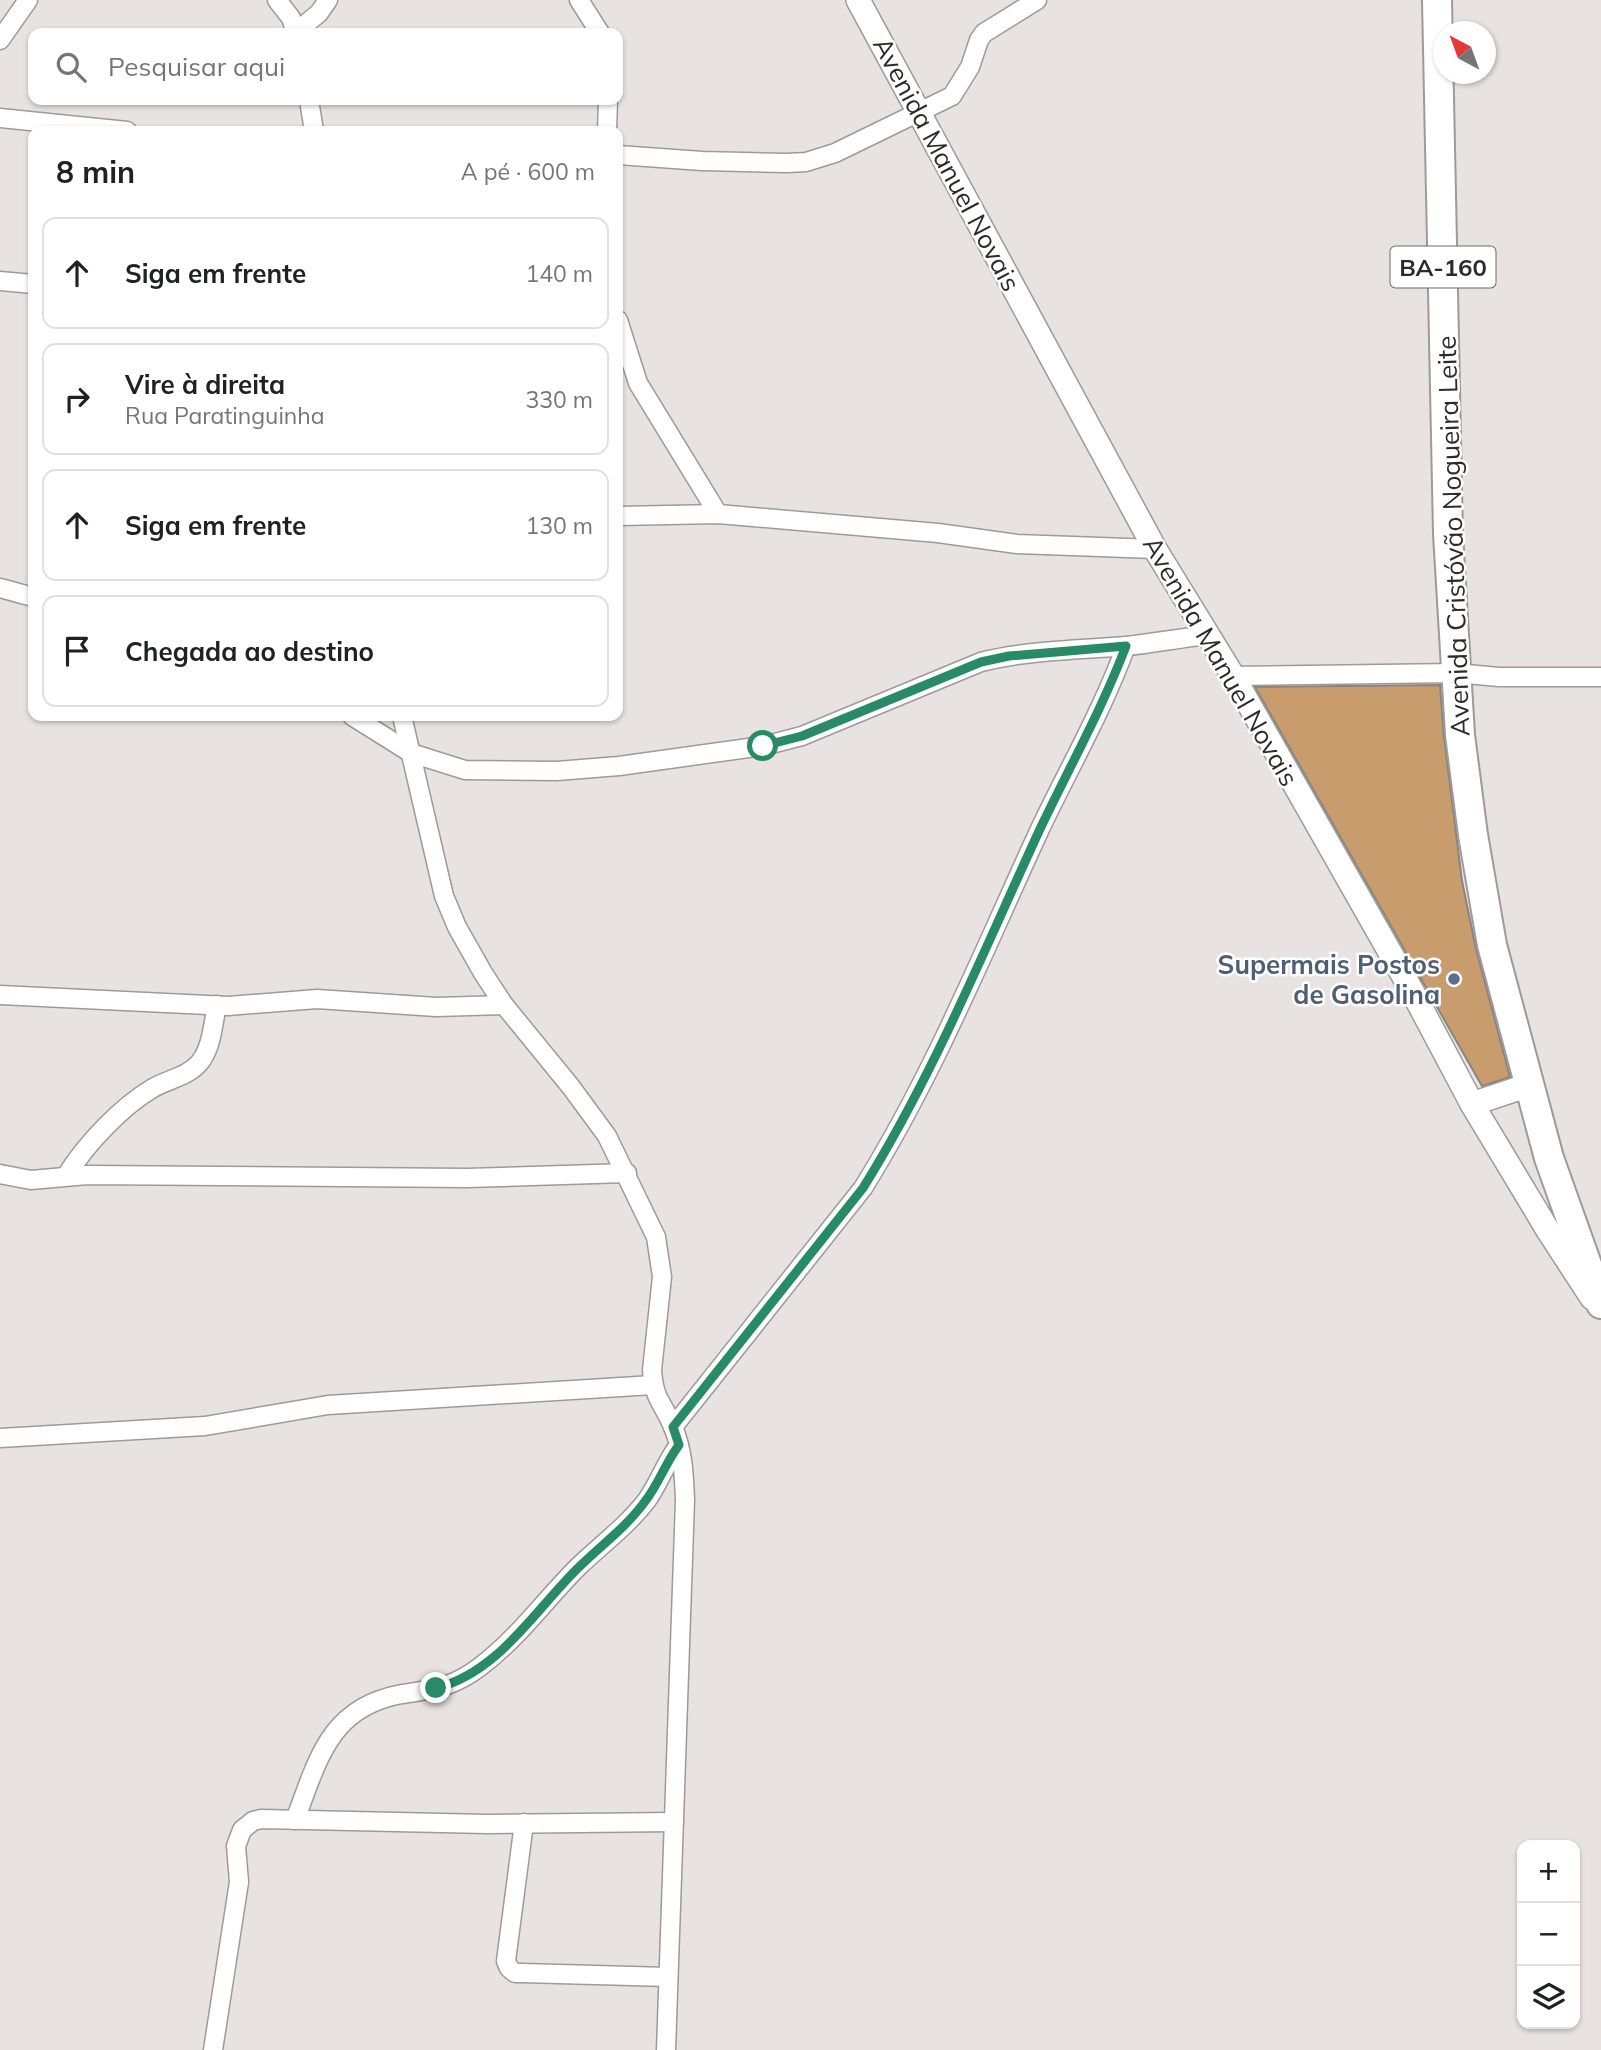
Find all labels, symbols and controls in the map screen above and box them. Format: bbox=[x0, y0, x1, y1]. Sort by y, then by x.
north arrow bbox=[1433, 21, 1496, 84]
search box bbox=[28, 28, 623, 105]
street label: Avenida Manuel Novais bbox=[866, 31, 1028, 297]
icon: search bbox=[52, 48, 90, 86]
text: Pesquisar aqui bbox=[108, 50, 285, 83]
text: 8 min bbox=[56, 153, 135, 191]
text: A pé · 600 m bbox=[461, 157, 595, 186]
road number: BA-160 bbox=[1390, 246, 1496, 288]
icon: ahead bbox=[58, 254, 96, 292]
text: Siga em frente bbox=[125, 257, 306, 290]
text: 140 m bbox=[525, 259, 593, 288]
street label: Avenida Cristóvão Nogueira Leite bbox=[1430, 335, 1476, 737]
text: Vire à direita bbox=[125, 368, 285, 401]
icon: right bbox=[58, 380, 96, 418]
text: 330 m bbox=[525, 385, 593, 414]
text: Rua Paratinguinha bbox=[125, 401, 325, 430]
icon: ahead bbox=[58, 506, 96, 544]
text: Siga em frente bbox=[125, 509, 306, 542]
text: 130 m bbox=[525, 511, 593, 540]
street label: Avenida Manuel Novais bbox=[1136, 530, 1306, 792]
icon: arrive bbox=[58, 632, 96, 670]
text: Chegada ao destino bbox=[125, 635, 374, 668]
route start bbox=[747, 730, 778, 761]
place label: Supermais Postos de Gasolina bbox=[1218, 948, 1440, 1011]
marker: Supermais Postos de Gasolina bbox=[1446, 971, 1462, 987]
route end bbox=[420, 1672, 451, 1703]
map controls bbox=[1517, 1840, 1580, 2029]
button: + bbox=[1517, 1840, 1580, 1903]
button: − bbox=[1517, 1903, 1580, 1966]
button: layers bbox=[1517, 1966, 1580, 2029]

